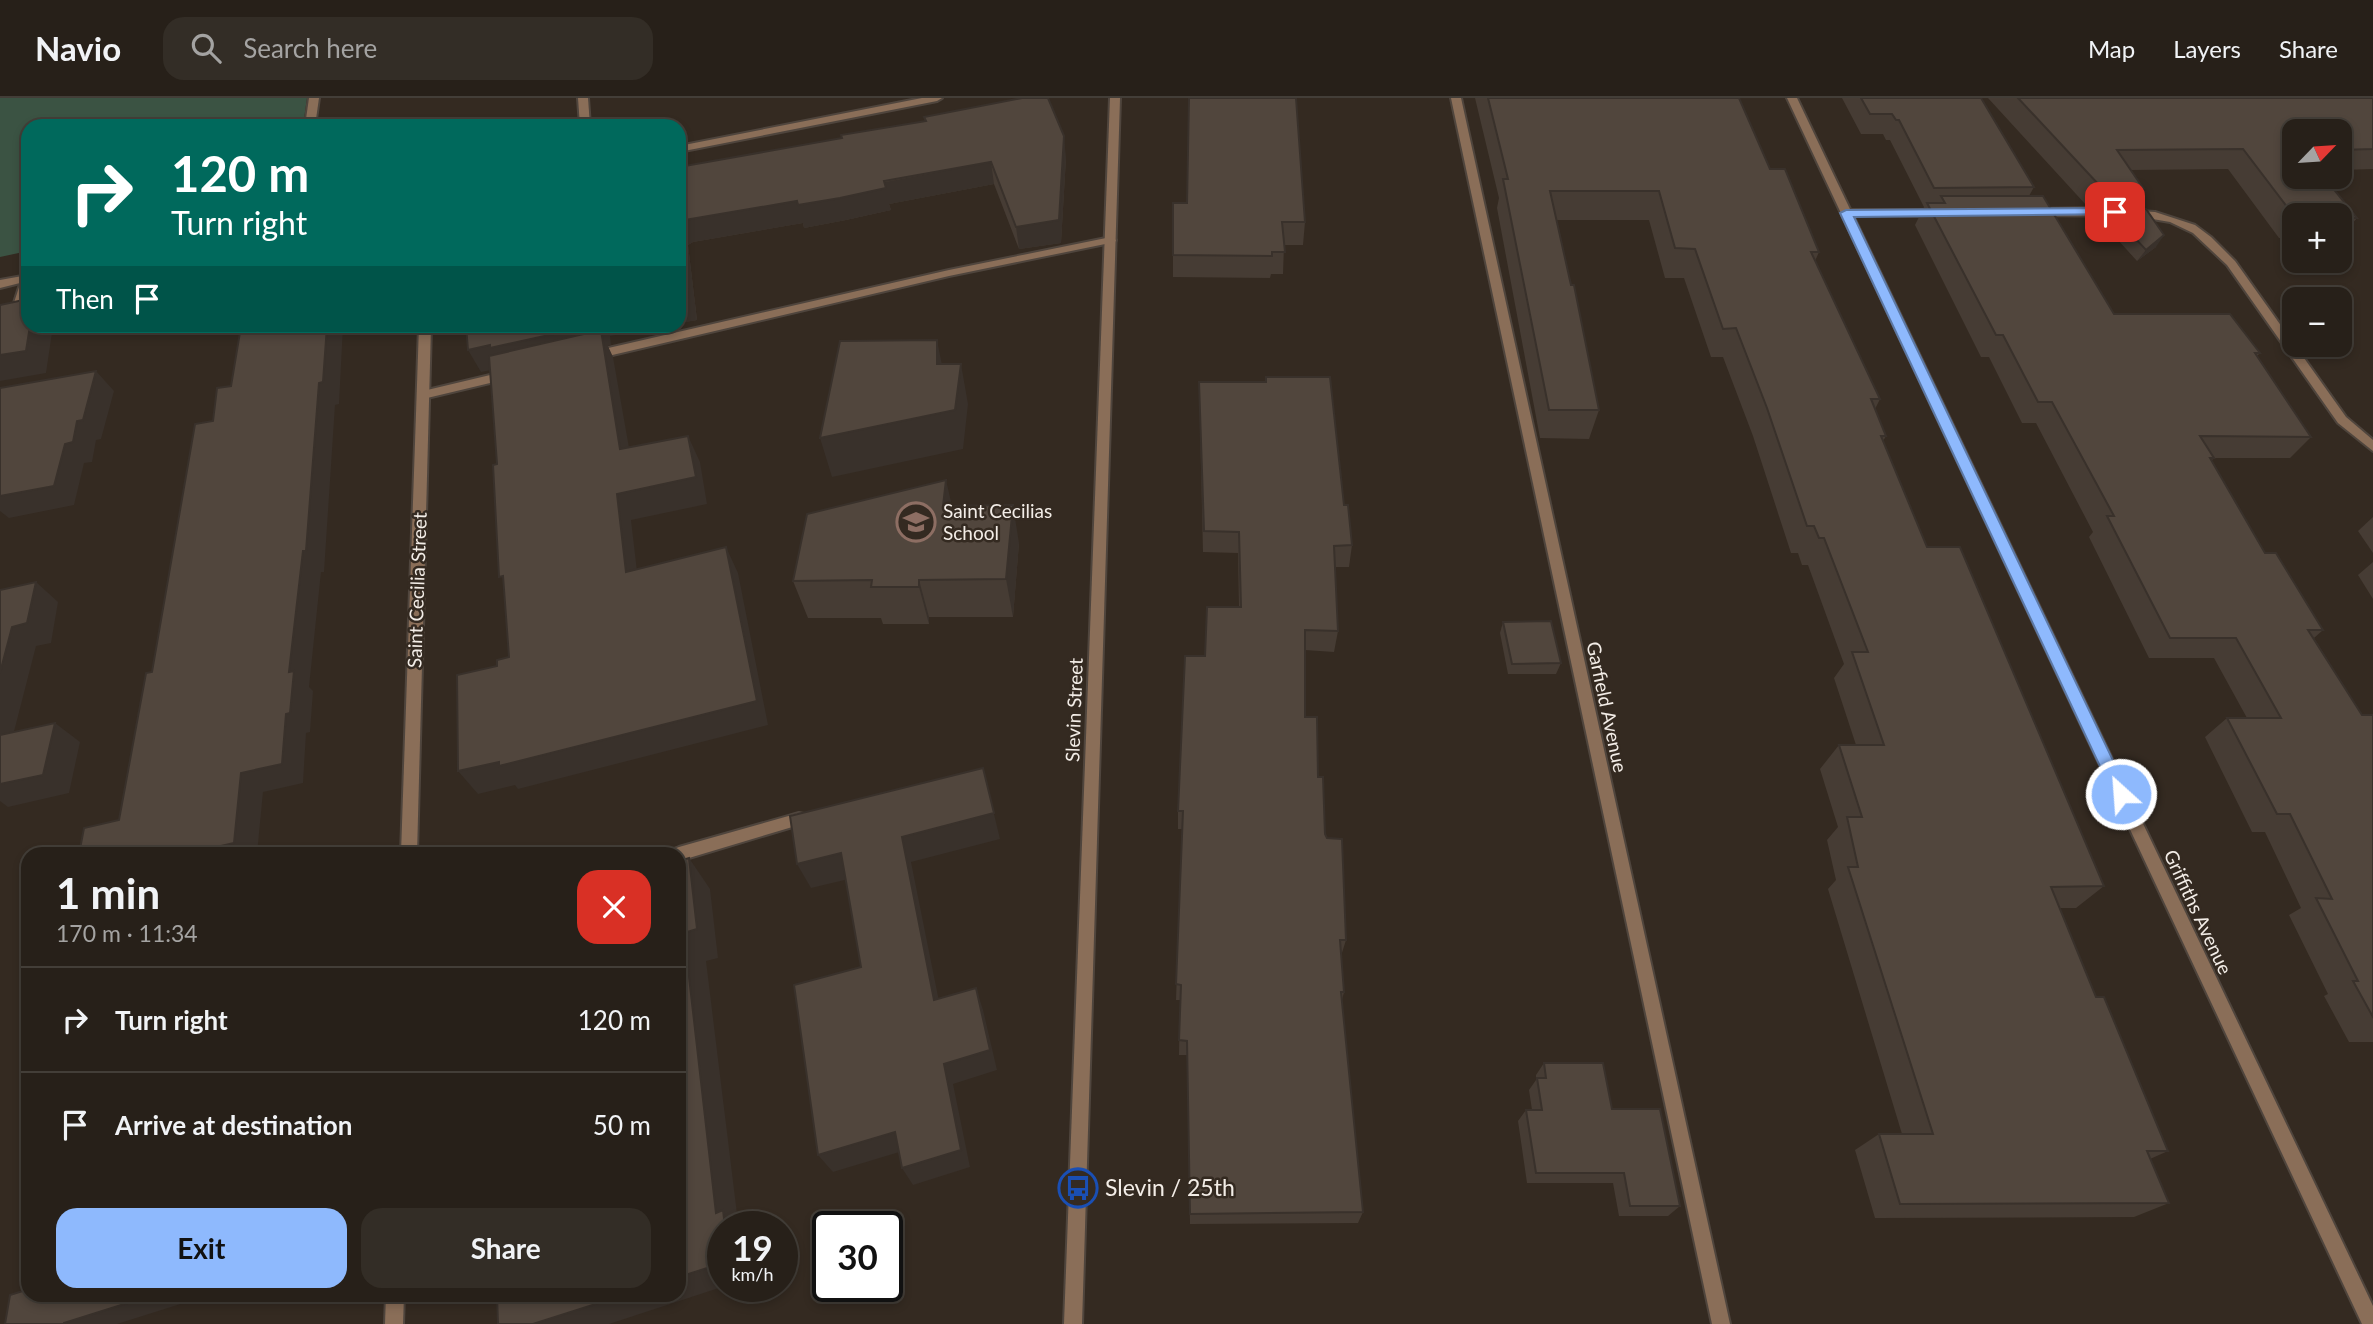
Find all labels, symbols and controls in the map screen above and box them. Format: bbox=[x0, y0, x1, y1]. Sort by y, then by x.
search box bbox=[163, 17, 653, 80]
text: Navio bbox=[35, 28, 121, 68]
icon: search bbox=[187, 29, 225, 67]
text: Search here bbox=[243, 32, 377, 64]
text: Map bbox=[2088, 34, 2135, 63]
text: Layers bbox=[2173, 34, 2241, 63]
text: Share bbox=[2279, 34, 2338, 63]
north arrow bbox=[2282, 119, 2352, 189]
map controls bbox=[2282, 119, 2352, 357]
text: 120 m bbox=[171, 144, 309, 202]
icon: right bbox=[56, 147, 147, 238]
pin bbox=[2085, 182, 2145, 242]
icon: arrive bbox=[2096, 193, 2134, 231]
text: Turn right bbox=[171, 203, 307, 242]
button: + bbox=[2282, 203, 2352, 273]
icon: arrive bbox=[128, 280, 166, 318]
text: Then bbox=[56, 283, 114, 315]
button: − bbox=[2282, 287, 2352, 357]
place label: Saint Cecilias School bbox=[943, 499, 1052, 544]
school or university icon: Saint Cecilias School bbox=[895, 501, 937, 543]
street label: Saint Cecilia Street bbox=[402, 512, 431, 668]
street label: Garfield Avenue bbox=[1582, 639, 1633, 775]
street label: Slevin Street bbox=[1060, 657, 1087, 763]
position arrow bbox=[2084, 757, 2158, 831]
street label: Griffiths Avenue bbox=[2160, 846, 2237, 978]
text: 1 min bbox=[56, 868, 160, 918]
button: close bbox=[577, 870, 651, 944]
text: 170 m · 11:34 bbox=[56, 919, 198, 947]
icon: right bbox=[56, 1001, 94, 1039]
text: Turn right bbox=[115, 1004, 228, 1036]
text: 120 m bbox=[578, 1004, 651, 1036]
icon: arrive bbox=[56, 1106, 94, 1144]
text: Arrive at destination bbox=[115, 1109, 352, 1141]
text: 50 m bbox=[593, 1109, 651, 1141]
bus stop icon: Slevin / 25th bbox=[1057, 1167, 1099, 1209]
place label: Slevin / 25th bbox=[1105, 1173, 1235, 1201]
button: Exit bbox=[56, 1208, 347, 1288]
button: Share bbox=[361, 1208, 651, 1288]
speed limit sign: 30 bbox=[812, 1211, 903, 1302]
text: 19 bbox=[732, 1226, 773, 1268]
text: km/h bbox=[731, 1263, 774, 1285]

